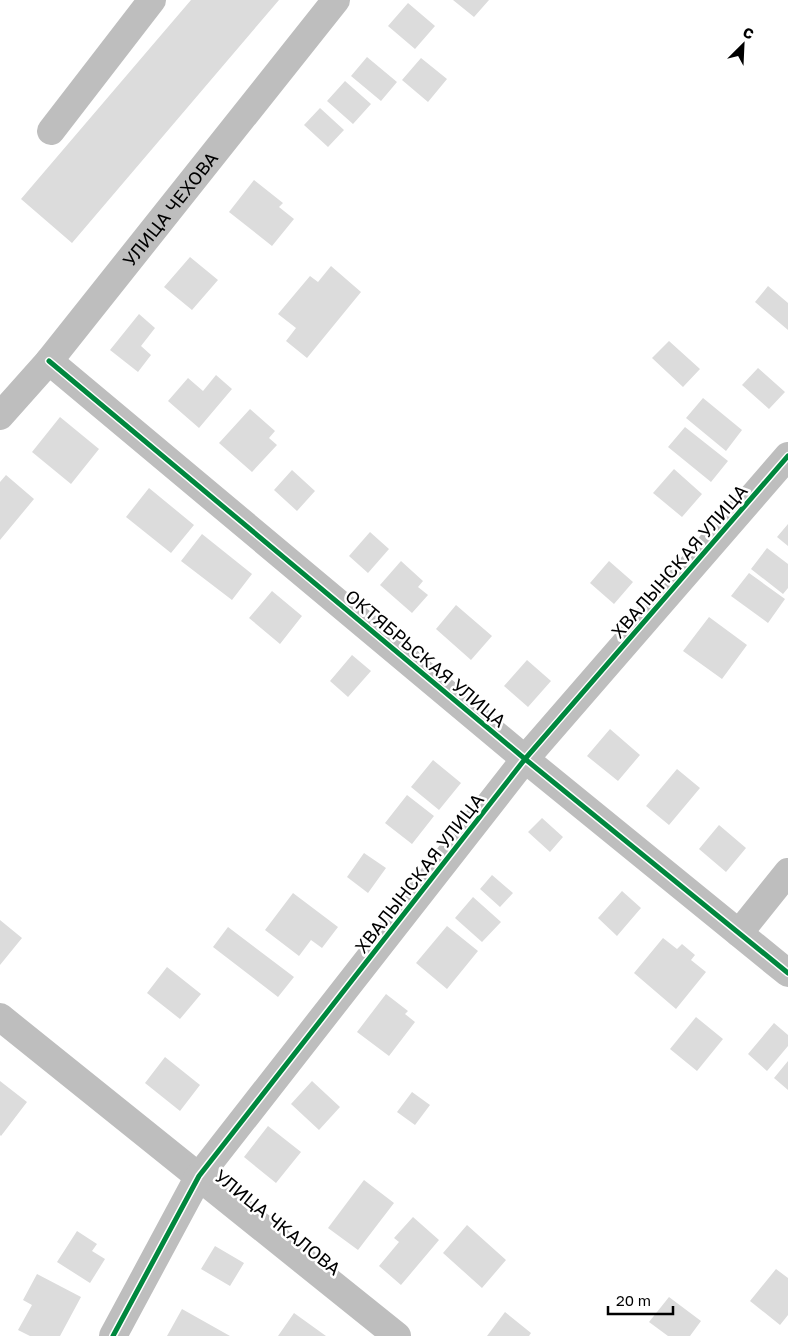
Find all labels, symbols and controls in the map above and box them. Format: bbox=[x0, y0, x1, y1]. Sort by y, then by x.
north arrow bbox=[718, 20, 768, 70]
text: С bbox=[740, 23, 757, 42]
street label: УЛИЦА ЧЕХОВА bbox=[118, 147, 222, 271]
street label: ХВАЛЫНСКАЯ УЛИЦА bbox=[606, 480, 752, 642]
street label: ОКТЯБРЬСКАЯ УЛИЦА bbox=[341, 584, 511, 732]
street label: ХВАЛЫНСКАЯ УЛИЦА bbox=[350, 789, 488, 957]
street label: УЛИЦА ЧКАЛОВА bbox=[211, 1164, 345, 1280]
scale bar bbox=[608, 1284, 673, 1316]
text: 20 m bbox=[616, 1291, 651, 1309]

